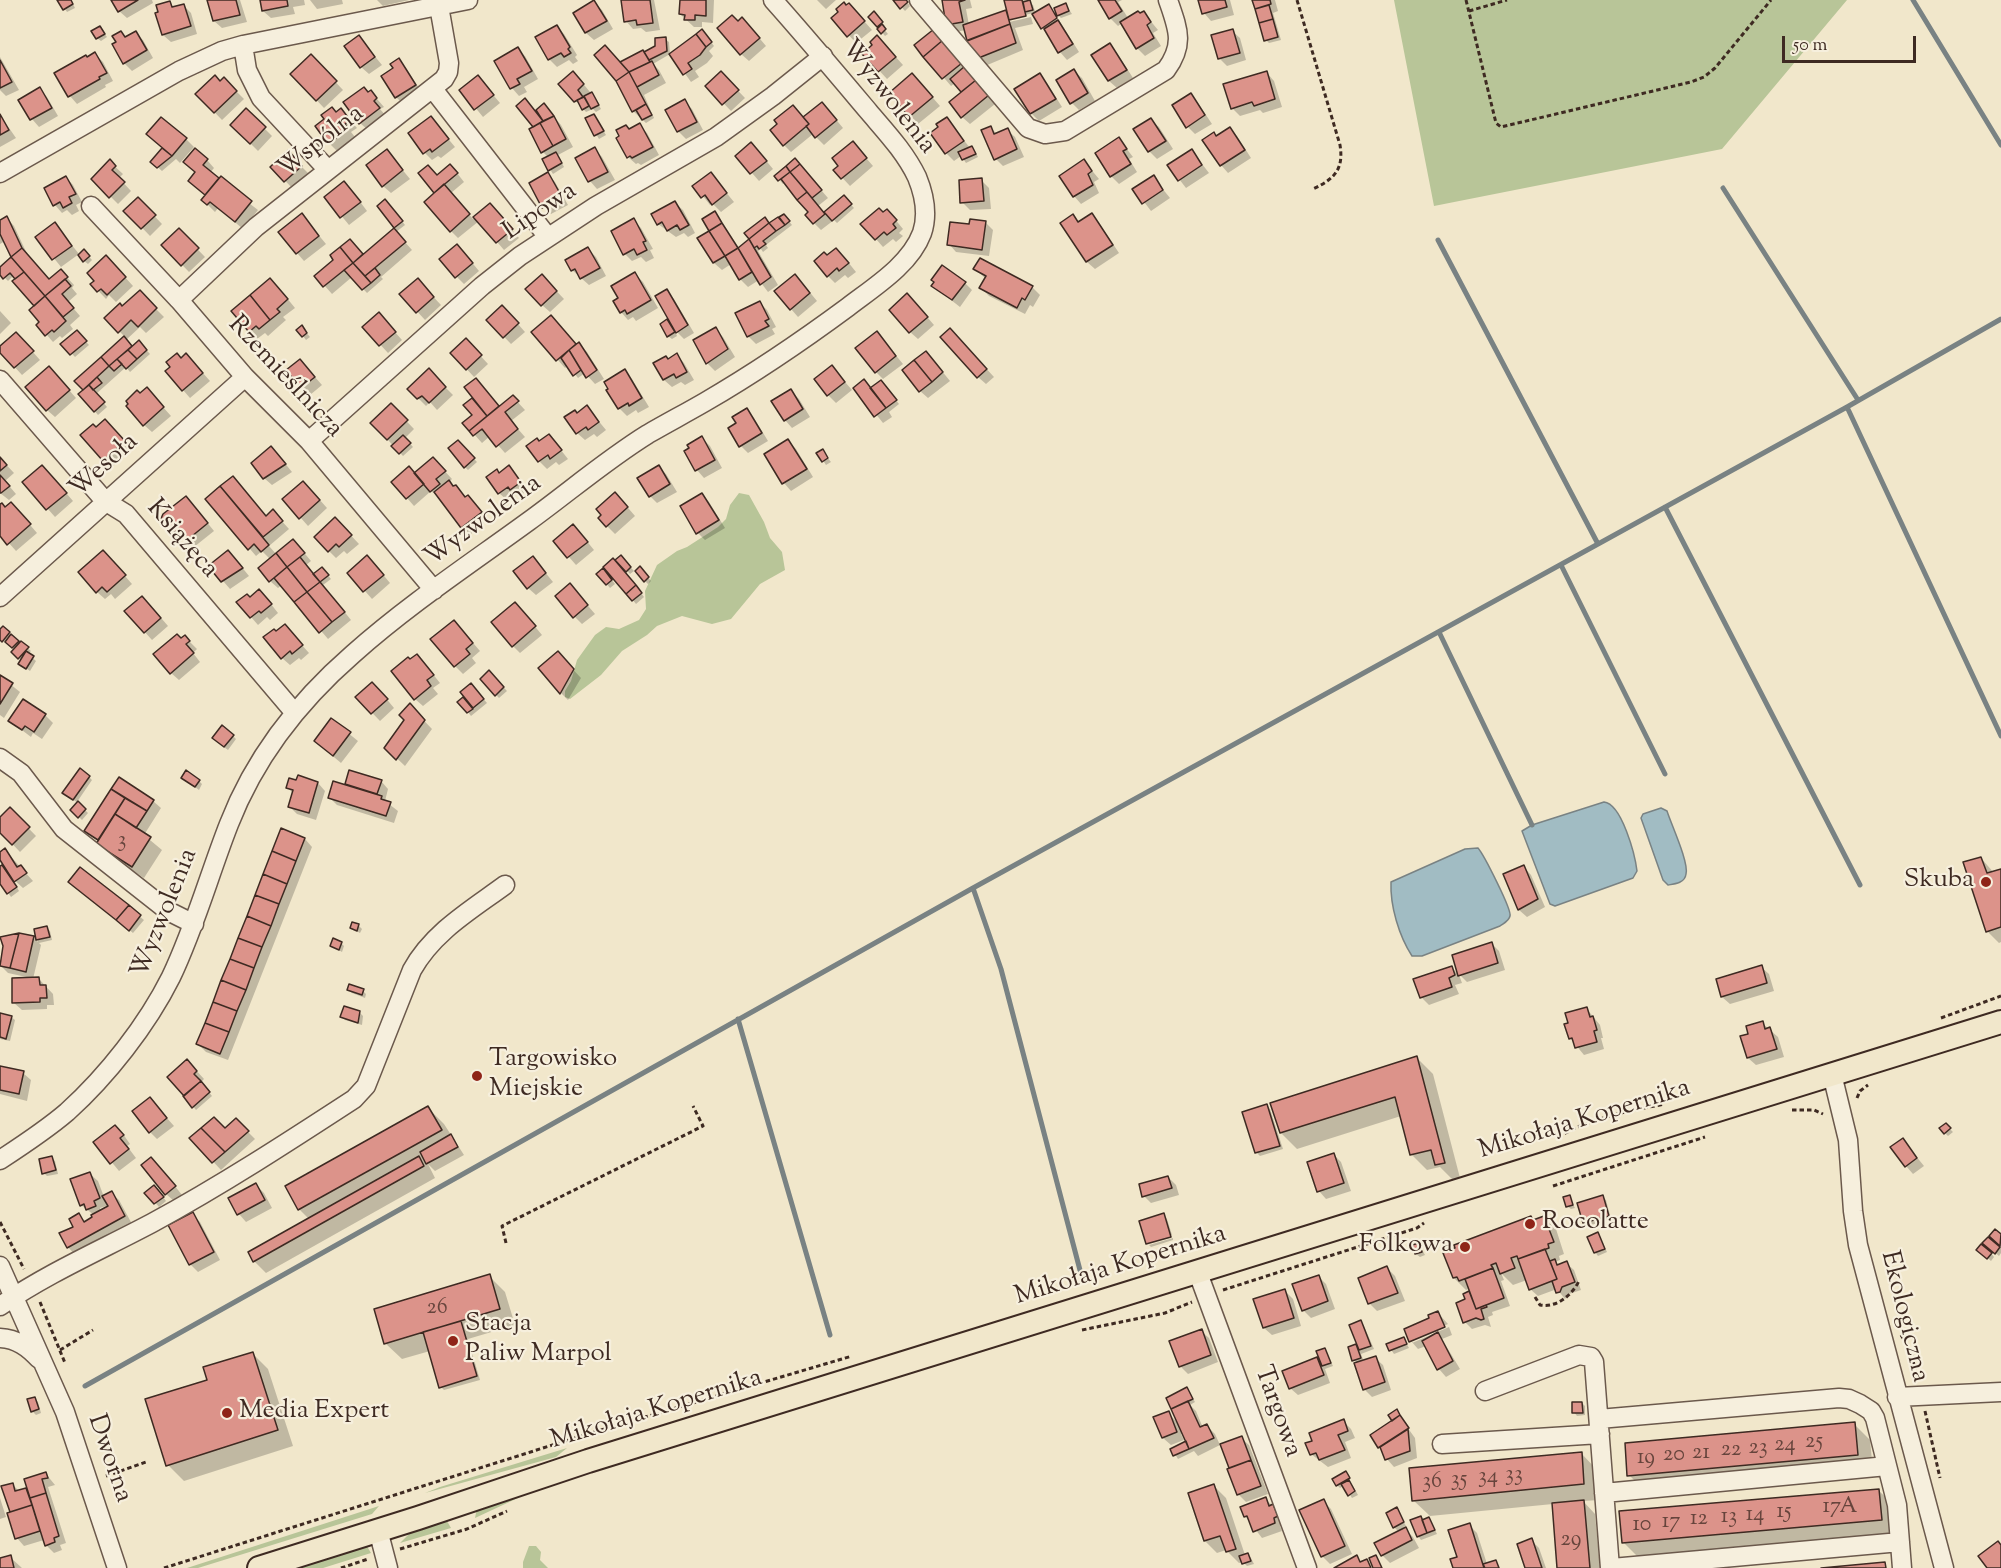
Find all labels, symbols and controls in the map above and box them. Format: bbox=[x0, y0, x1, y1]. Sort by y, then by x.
scale bar bbox=[1785, 24, 1918, 62]
text: 50 m bbox=[1793, 33, 1827, 59]
street label: Wyzwolenia bbox=[833, 35, 941, 161]
street label: Wspólna bbox=[273, 100, 371, 186]
street label: Lipowa bbox=[498, 177, 584, 249]
street label: Rzemieślnicza bbox=[220, 311, 348, 445]
street label: Wesoła bbox=[64, 428, 146, 506]
street label: Wyzwolenia bbox=[420, 469, 548, 575]
street label: Książęca bbox=[138, 494, 224, 586]
house number: 3 bbox=[118, 829, 126, 855]
street label: Wyzwolenia bbox=[126, 845, 206, 983]
place label: Skuba bbox=[1904, 866, 1974, 898]
marker: Skuba bbox=[1979, 875, 1993, 889]
place label: Targowisko Miejskie bbox=[489, 1045, 617, 1106]
marker: Targowisko Miejskie bbox=[470, 1069, 484, 1083]
street label: Mikołaja Kopernika bbox=[1475, 1074, 1695, 1168]
place label: Rocolatte bbox=[1542, 1208, 1649, 1240]
marker: Rocolatte bbox=[1523, 1217, 1537, 1231]
street label: Mikołaja Kopernika bbox=[1011, 1220, 1231, 1314]
place label: Folkowa bbox=[1359, 1231, 1453, 1263]
marker: Folkowa bbox=[1458, 1240, 1472, 1254]
street label: Ekologiczna bbox=[1872, 1248, 1934, 1386]
house number: 26 bbox=[426, 1296, 448, 1322]
place label: Stacja Paliw Marpol bbox=[465, 1310, 612, 1372]
marker: Stacja Paliw Marpol bbox=[446, 1334, 460, 1348]
street label: Targowa bbox=[1245, 1362, 1307, 1462]
street label: Mikołaja Kopernika bbox=[547, 1364, 767, 1458]
place label: Media Expert bbox=[239, 1397, 389, 1429]
marker: Media Expert bbox=[220, 1406, 234, 1420]
street label: Dworna bbox=[79, 1411, 137, 1507]
house number: 25 bbox=[1805, 1430, 1823, 1456]
house number: 24 bbox=[1774, 1433, 1796, 1459]
house number: 23 bbox=[1748, 1436, 1768, 1462]
house number: 22 bbox=[1721, 1438, 1741, 1464]
house number: 21 bbox=[1692, 1441, 1710, 1467]
house number: 20 bbox=[1663, 1443, 1685, 1469]
house number: 19 bbox=[1637, 1446, 1655, 1472]
house number: 33 bbox=[1505, 1463, 1523, 1489]
house number: 34 bbox=[1478, 1465, 1498, 1491]
house number: 35 bbox=[1451, 1468, 1467, 1494]
house number: 36 bbox=[1422, 1470, 1442, 1496]
house number: 17A bbox=[1823, 1495, 1857, 1521]
house number: 15 bbox=[1776, 1500, 1792, 1526]
house number: 14 bbox=[1746, 1503, 1764, 1529]
house number: 13 bbox=[1721, 1505, 1737, 1531]
house number: 12 bbox=[1690, 1507, 1708, 1533]
house number: 17 bbox=[1662, 1510, 1680, 1536]
house number: 10 bbox=[1633, 1513, 1651, 1539]
house number: 29 bbox=[1561, 1528, 1581, 1554]

